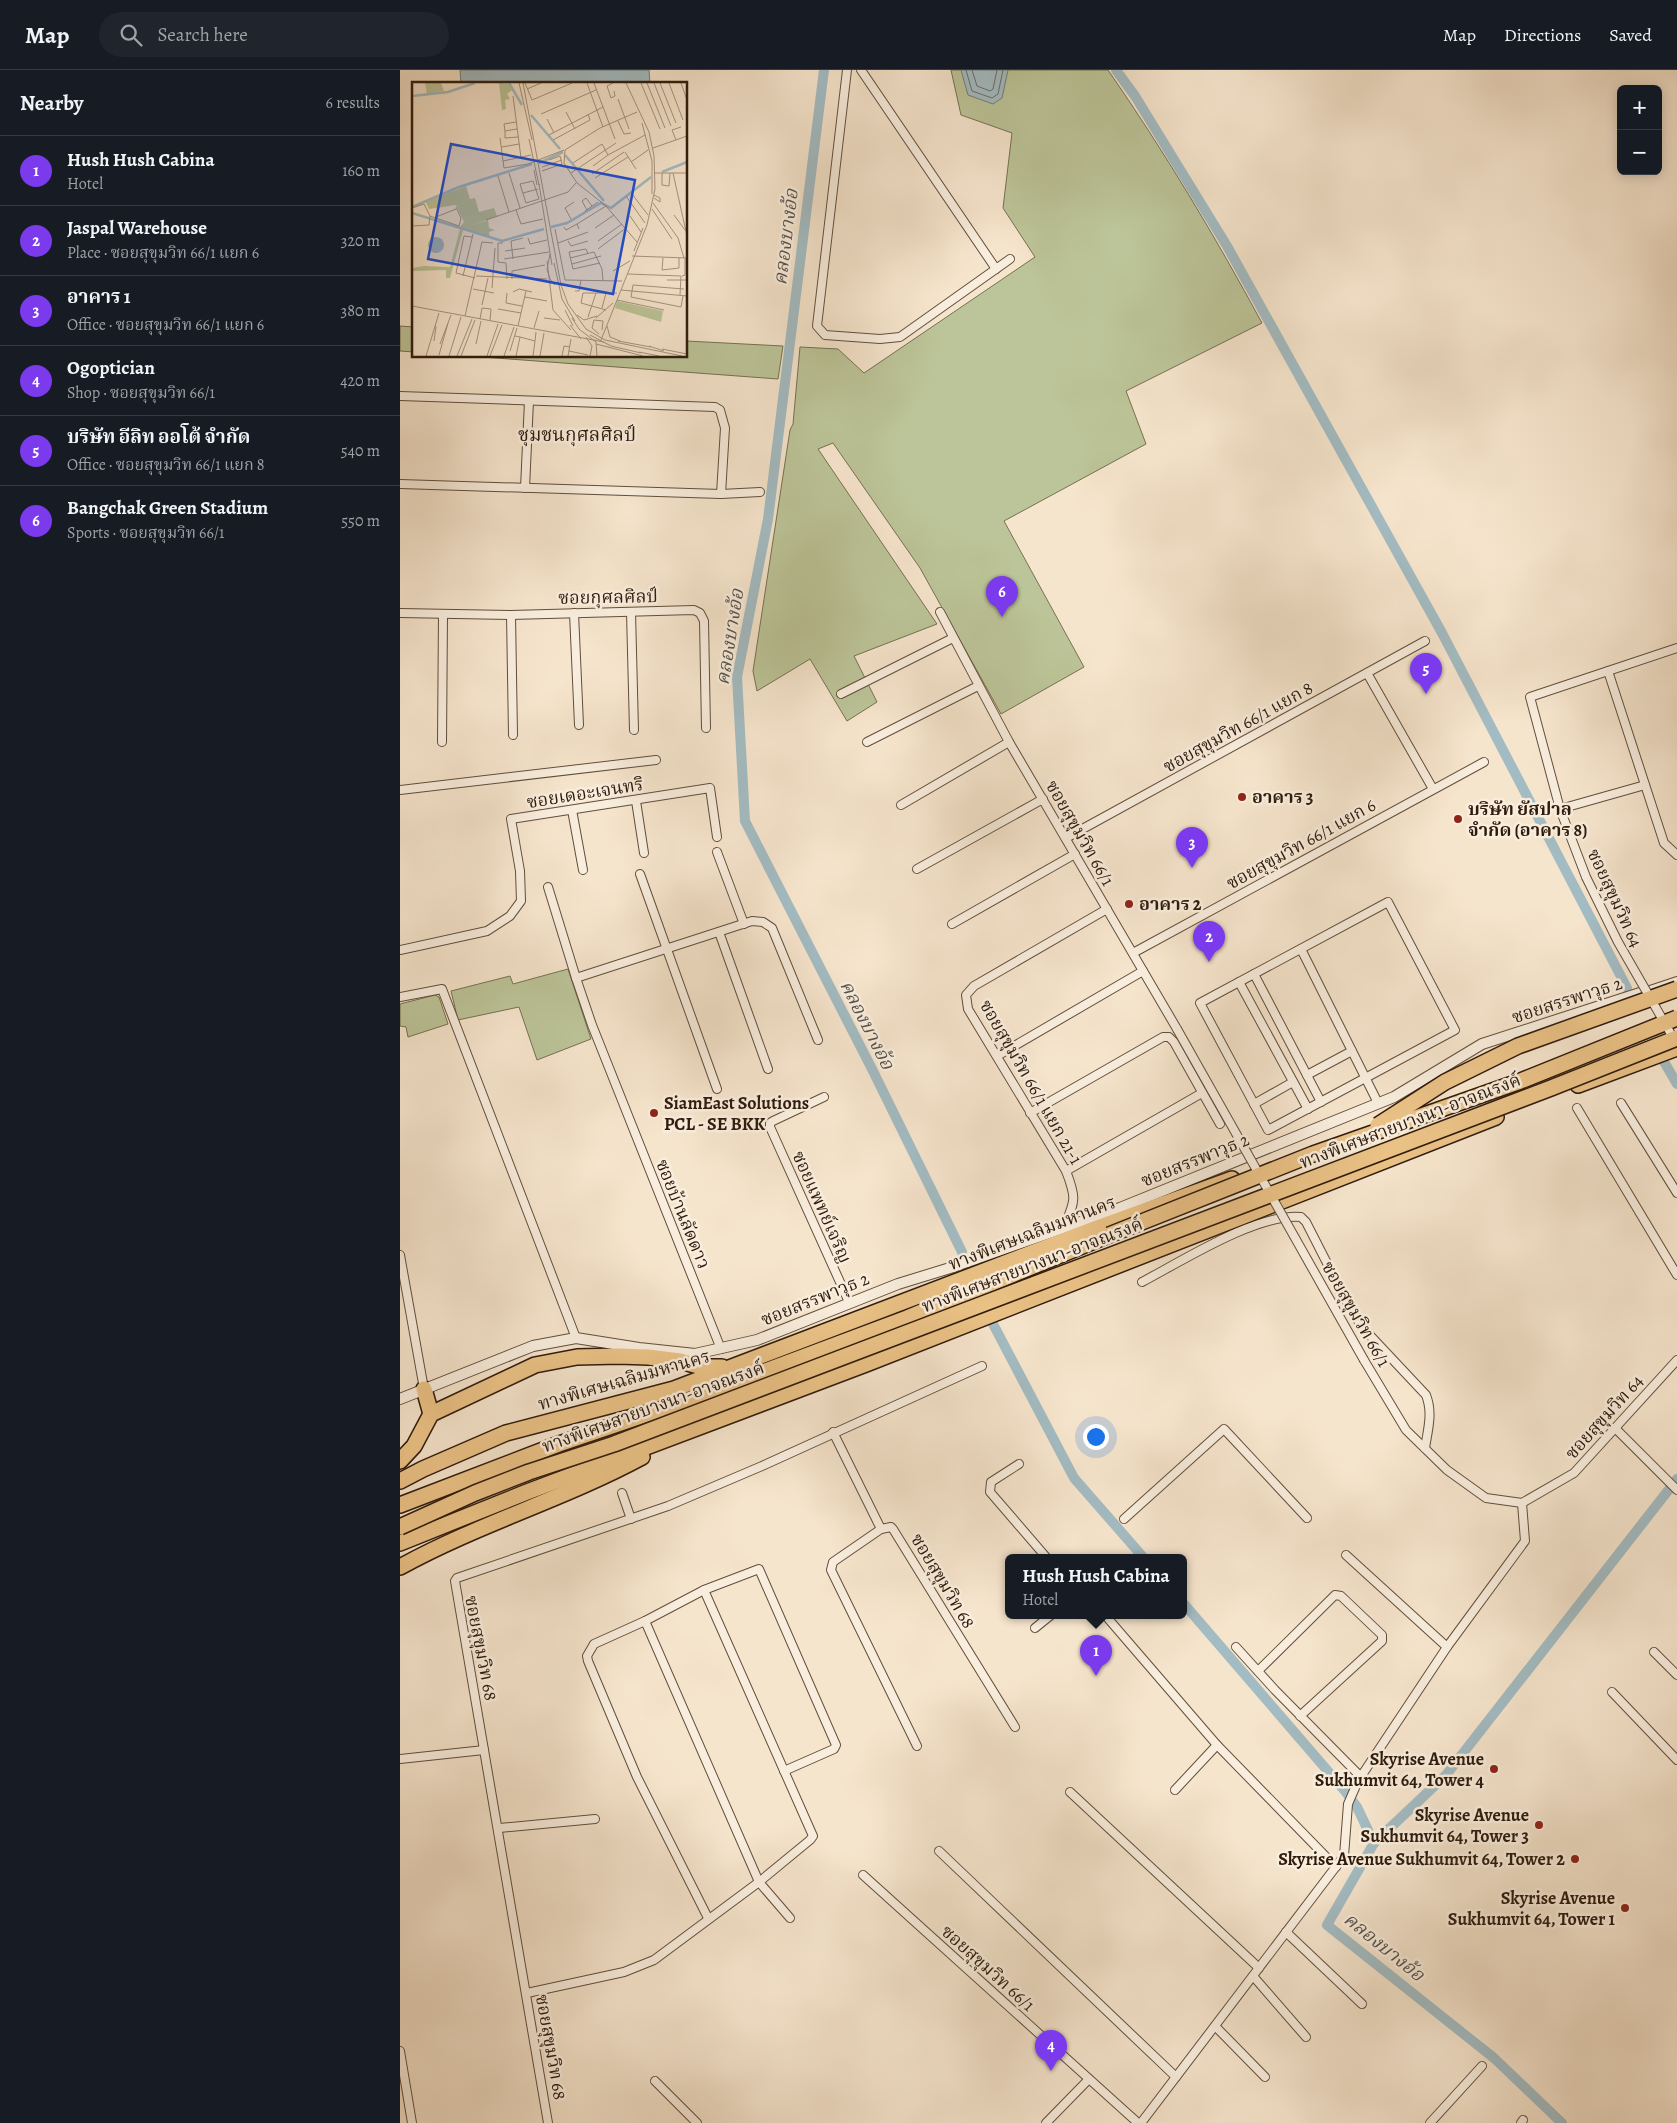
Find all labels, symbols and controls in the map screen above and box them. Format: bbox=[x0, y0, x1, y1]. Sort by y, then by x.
search box bbox=[99, 12, 449, 57]
text: Map bbox=[25, 19, 69, 51]
icon: search bbox=[117, 21, 145, 49]
text: Search here bbox=[157, 22, 248, 48]
text: Map bbox=[1443, 23, 1476, 47]
text: Directions bbox=[1504, 23, 1581, 47]
text: Saved bbox=[1609, 23, 1652, 47]
inset map bbox=[412, 82, 688, 358]
map controls bbox=[1617, 85, 1662, 175]
button: + bbox=[1617, 85, 1662, 130]
text: Nearby bbox=[20, 89, 83, 117]
text: 6 results bbox=[326, 92, 380, 114]
button: − bbox=[1617, 130, 1662, 175]
text: Hush Hush Cabina bbox=[67, 147, 215, 173]
text: 1 bbox=[33, 160, 39, 182]
text: 160 m bbox=[342, 160, 380, 182]
text: Hotel bbox=[67, 173, 103, 195]
water label: คลองบางอ้อ bbox=[767, 186, 805, 287]
text: Jaspal Warehouse bbox=[67, 215, 207, 241]
text: 2 bbox=[32, 230, 40, 252]
text: 320 m bbox=[341, 230, 380, 252]
text: Place · ซอยสุขุมวิท 66/1 แยก 6 bbox=[67, 242, 259, 264]
text: อาคาร 1 bbox=[67, 284, 131, 310]
text: 3 bbox=[33, 300, 39, 322]
text: 380 m bbox=[341, 300, 380, 322]
text: Office · ซอยสุขุมวิท 66/1 แยก 6 bbox=[67, 314, 264, 336]
text: Ogoptician bbox=[67, 355, 155, 381]
text: 4 bbox=[32, 370, 40, 392]
text: 420 m bbox=[340, 370, 380, 392]
text: Shop · ซอยสุขุมวิท 66/1 bbox=[67, 382, 215, 404]
district label: ชุมชนกุศลศิลป์ bbox=[518, 422, 636, 448]
text: บริษัท อีลิท ออโต้ จำกัด bbox=[67, 424, 250, 450]
text: 5 bbox=[33, 440, 39, 462]
text: 540 m bbox=[341, 440, 380, 462]
text: Office · ซอยสุขุมวิท 66/1 แยก 8 bbox=[67, 454, 265, 476]
text: Bangchak Green Stadium bbox=[67, 495, 268, 521]
text: 6 bbox=[32, 510, 40, 532]
text: 550 m bbox=[341, 510, 380, 532]
text: Sports · ซอยสุขุมวิท 66/1 bbox=[67, 522, 225, 544]
pin: 6 bbox=[986, 576, 1018, 617]
street label: ซอยกุศลศิลป์ bbox=[558, 584, 658, 610]
water label: คลองบางอ้อ bbox=[710, 586, 751, 687]
pin: 5 bbox=[1410, 653, 1442, 694]
street label: ซอยสุขุมวิท 66/1 แยก 8 bbox=[1159, 676, 1317, 778]
street label: ซอยเดอะเจนทริ bbox=[525, 772, 645, 814]
street label: ซอยสุขุมวิท 66/1 bbox=[1040, 776, 1120, 890]
place label: อาคาร 3 bbox=[1252, 785, 1314, 809]
marker: อาคาร 3 bbox=[1236, 791, 1248, 803]
street label: ซอยสุขุมวิท 66/1 แยก 6 bbox=[1222, 793, 1380, 895]
place label: บริษัท ยัสปาล จำกัด (อาคาร 8) bbox=[1468, 797, 1587, 842]
marker: บริษัท ยัสปาล จำกัด (อาคาร 8) bbox=[1452, 813, 1464, 825]
pin: 3 bbox=[1176, 827, 1208, 868]
street label: ซอยสุขุมวิท 64 bbox=[1582, 845, 1648, 951]
place label: อาคาร 2 bbox=[1139, 892, 1202, 916]
marker: อาคาร 2 bbox=[1123, 898, 1135, 910]
pin: 2 bbox=[1193, 921, 1225, 962]
street label: ซอยสรรพาวุธ 2 bbox=[1509, 971, 1626, 1029]
water label: คลองบางอ้อ bbox=[833, 976, 901, 1075]
street label: ซอยสุขุมวิท 66/1 แยก 21-1 bbox=[974, 995, 1088, 1169]
street label: ทางพิเศษสายบางนา-อาจณรงค์ bbox=[1296, 1068, 1524, 1174]
place label: SiamEast Solutions PCL - SE BKK bbox=[664, 1091, 809, 1136]
marker: SiamEast Solutions PCL - SE BKK bbox=[648, 1107, 660, 1119]
street label: ซอยสรรพาวุธ 2 bbox=[1137, 1127, 1253, 1193]
street label: ซอยแพทย์เจริญ bbox=[787, 1147, 857, 1267]
street label: ซอยบ้านลัดดาว bbox=[650, 1156, 716, 1272]
street label: ทางพิเศษเฉลิมมหานคร bbox=[945, 1190, 1119, 1276]
street label: ทางพิเศษสายบางนา-อาจณรงค์ bbox=[918, 1212, 1146, 1318]
street label: ซอยสุขุมวิท 66/1 bbox=[1316, 1257, 1396, 1371]
street label: ซอยสรรพาวุธ 2 bbox=[757, 1266, 873, 1332]
street label: ทางพิเศษเฉลิมมหานคร bbox=[535, 1344, 713, 1416]
street label: ทางพิเศษสายบางนา-อาจณรงค์ bbox=[539, 1356, 767, 1458]
street label: ซอยสุขุมวิท 64 bbox=[1560, 1370, 1648, 1464]
your location bbox=[1083, 1424, 1109, 1450]
street label: ซอยสุขุมวิท 68 bbox=[905, 1529, 981, 1633]
popup bbox=[1005, 1554, 1187, 1619]
text: Hush Hush Cabina bbox=[1022, 1563, 1170, 1589]
text: Hotel bbox=[1022, 1589, 1058, 1611]
street label: ซอยสุขุมวิท 68 bbox=[459, 1593, 503, 1703]
pin: 1 bbox=[1080, 1635, 1112, 1676]
place label: Skyrise Avenue Sukhumvit 64, Tower 4 bbox=[1315, 1747, 1485, 1792]
marker: Skyrise Avenue Sukhumvit 64, Tower 4 bbox=[1488, 1763, 1500, 1775]
place label: Skyrise Avenue Sukhumvit 64, Tower 3 bbox=[1360, 1803, 1529, 1848]
marker: Skyrise Avenue Sukhumvit 64, Tower 3 bbox=[1533, 1819, 1545, 1831]
place label: Skyrise Avenue Sukhumvit 64, Tower 2 bbox=[1278, 1847, 1565, 1871]
marker: Skyrise Avenue Sukhumvit 64, Tower 2 bbox=[1569, 1853, 1581, 1865]
place label: Skyrise Avenue Sukhumvit 64, Tower 1 bbox=[1448, 1886, 1616, 1931]
marker: Skyrise Avenue Sukhumvit 64, Tower 1 bbox=[1619, 1902, 1631, 1914]
water label: คลองบางอ้อ bbox=[1338, 1906, 1431, 1988]
street label: ซอยสุขุมวิท 66/1 bbox=[936, 1919, 1040, 2017]
street label: ซอยสุขุมวิท 68 bbox=[530, 1992, 572, 2102]
pin: 4 bbox=[1035, 2030, 1067, 2071]

